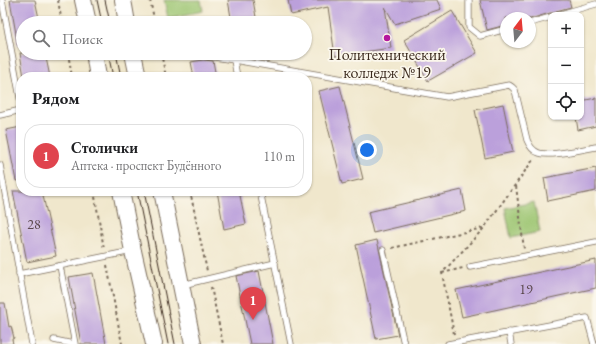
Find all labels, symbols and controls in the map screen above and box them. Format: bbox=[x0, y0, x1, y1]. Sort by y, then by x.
north arrow bbox=[500, 12, 536, 48]
map controls bbox=[548, 12, 584, 120]
button: + bbox=[548, 12, 584, 48]
search box bbox=[16, 16, 312, 60]
icon: search bbox=[30, 27, 52, 49]
text: Поиск bbox=[62, 29, 103, 48]
marker: Политехнический колледж №19 bbox=[382, 33, 392, 43]
place label: Политехнический колледж №19 bbox=[328, 44, 446, 83]
button: − bbox=[548, 48, 584, 84]
button: locate bbox=[548, 84, 584, 120]
text: Рядом bbox=[32, 87, 80, 109]
text: Столички bbox=[71, 138, 138, 157]
your location bbox=[357, 140, 377, 160]
text: 1 bbox=[43, 148, 49, 165]
text: 110 m bbox=[264, 148, 295, 165]
text: Аптека · проспект Будённого bbox=[71, 157, 222, 174]
house number: 28 bbox=[27, 215, 41, 233]
house number: 19 bbox=[519, 280, 533, 298]
pin: 1 bbox=[240, 287, 266, 320]

